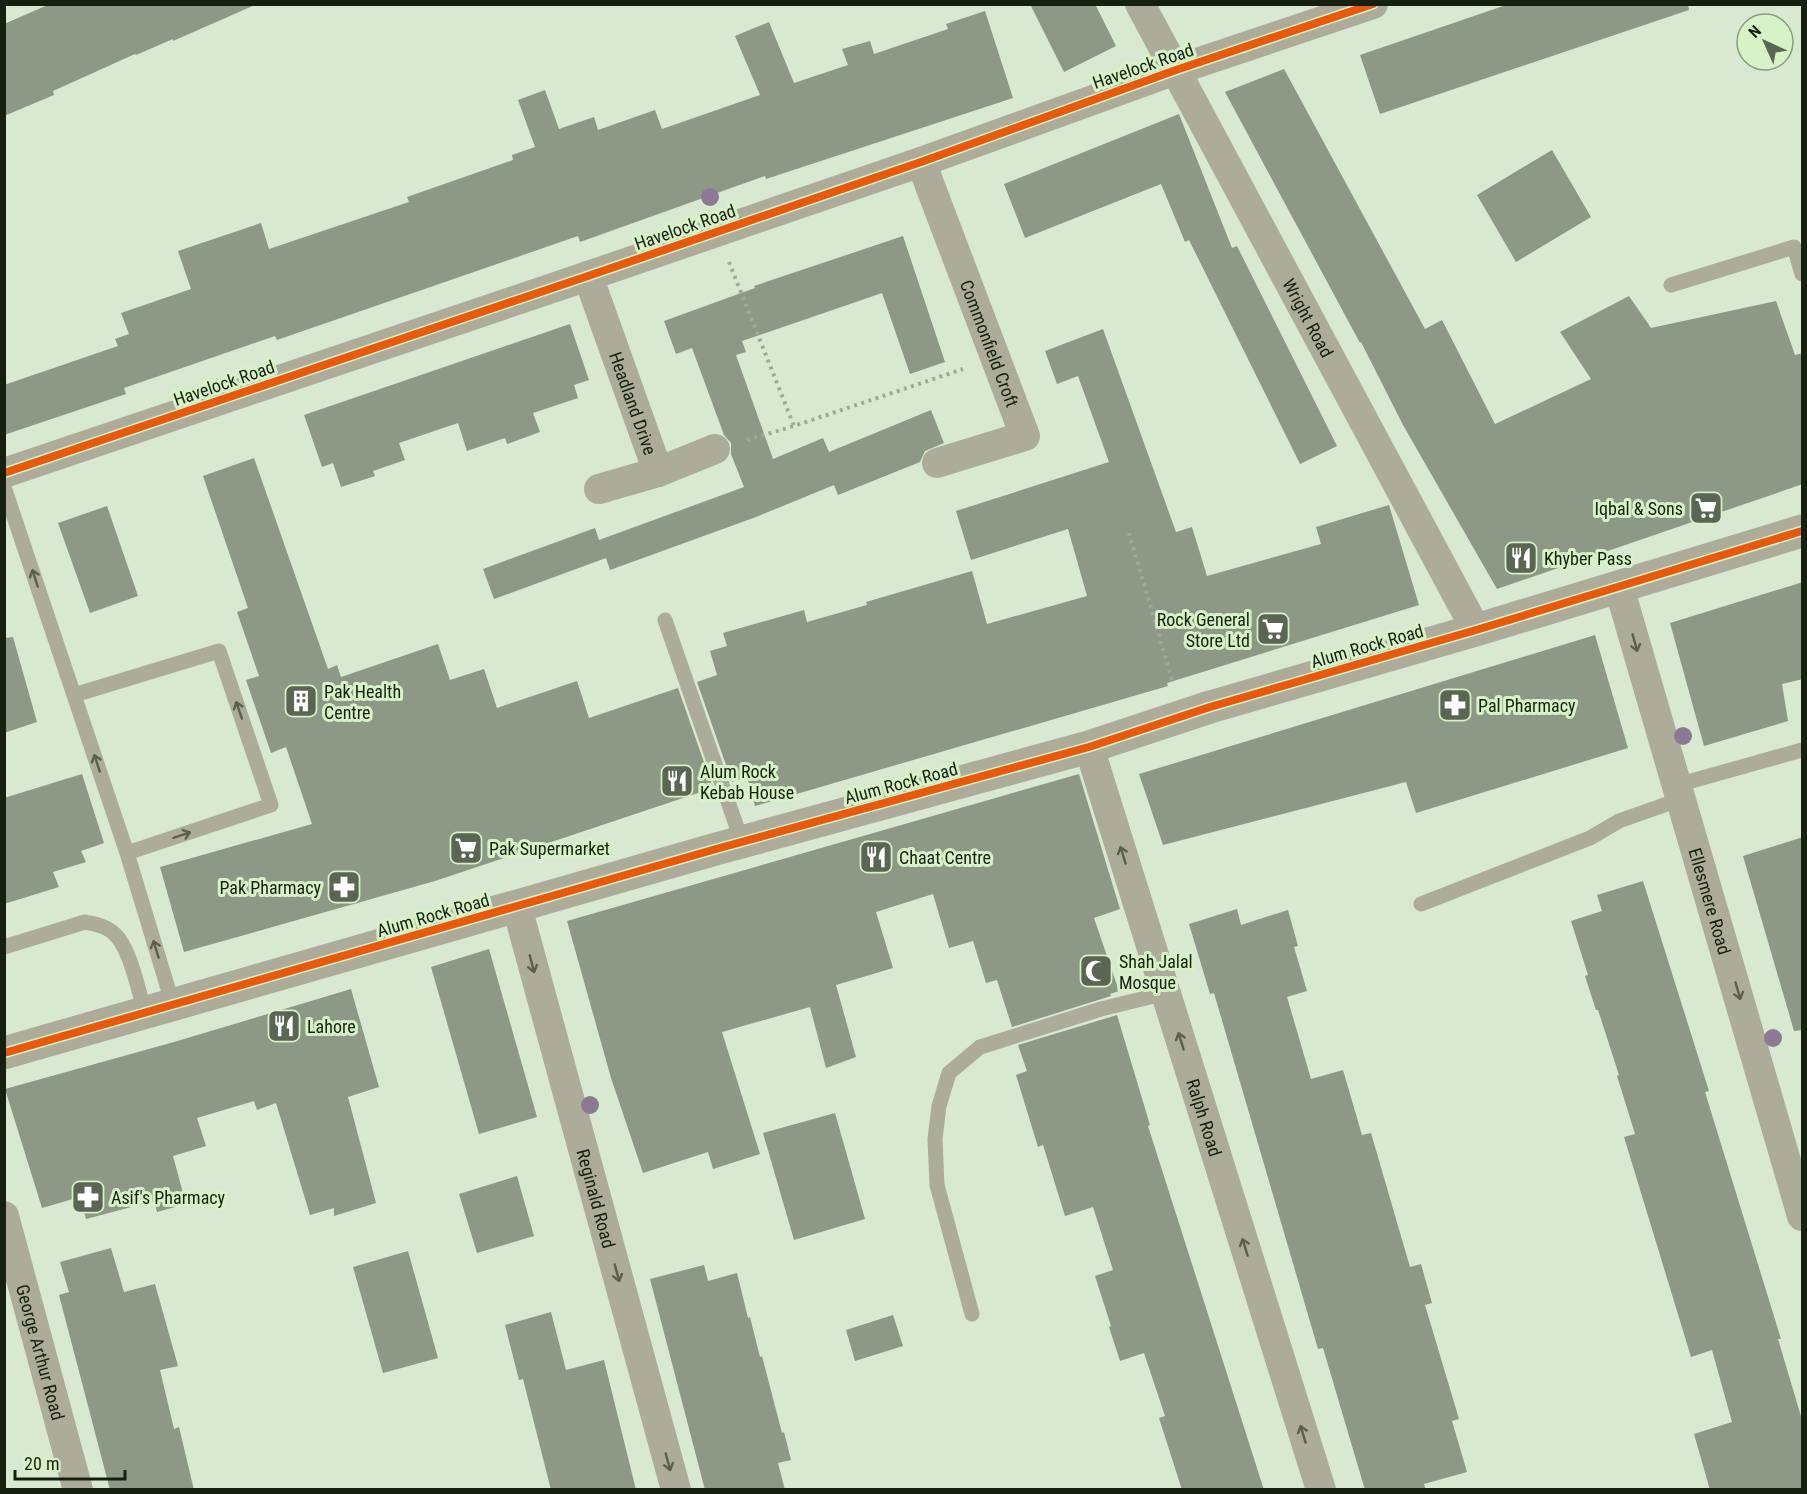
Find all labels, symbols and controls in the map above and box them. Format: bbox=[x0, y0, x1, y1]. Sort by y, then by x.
north arrow bbox=[1735, 12, 1795, 72]
text: N bbox=[1745, 22, 1765, 42]
street label: Havelock Road bbox=[1090, 39, 1196, 93]
street label: Havelock Road bbox=[632, 200, 738, 254]
street label: Wright Road bbox=[1279, 275, 1338, 361]
street label: Commonfield Croft bbox=[956, 277, 1023, 410]
street label: Headland Drive bbox=[605, 349, 661, 457]
street label: Havelock Road bbox=[171, 356, 277, 410]
supermarket icon: Iqbal & Sons bbox=[1688, 490, 1724, 526]
place label: Iqbal & Sons bbox=[1595, 498, 1683, 519]
restaurant icon: Khyber Pass bbox=[1503, 540, 1539, 576]
place label: Khyber Pass bbox=[1544, 548, 1632, 569]
one-way arrow bbox=[29, 569, 40, 588]
place label: Rock General Store Ltd bbox=[1157, 609, 1250, 651]
supermarket icon: Rock General Store Ltd bbox=[1255, 611, 1291, 647]
street label: Alum Rock Road bbox=[1308, 620, 1426, 672]
one-way arrow bbox=[1630, 633, 1641, 652]
place label: Pak Health Centre bbox=[324, 681, 401, 723]
building icon: Pak Health Centre bbox=[283, 683, 319, 719]
pharmacy icon: Pal Pharmacy bbox=[1437, 687, 1473, 723]
place label: Pal Pharmacy bbox=[1478, 695, 1576, 716]
one-way arrow bbox=[232, 701, 243, 720]
one-way arrow bbox=[90, 754, 101, 773]
street label: Alum Rock Road bbox=[842, 758, 960, 808]
place label: Alum Rock Kebab House bbox=[700, 761, 794, 803]
restaurant icon: Alum Rock Kebab House bbox=[659, 763, 695, 799]
one-way arrow bbox=[172, 828, 191, 839]
supermarket icon: Pak Supermarket bbox=[448, 830, 484, 866]
place label: Pak Supermarket bbox=[489, 838, 610, 859]
restaurant icon: Chaat Centre bbox=[858, 839, 894, 875]
street label: Ellesmere Road bbox=[1685, 845, 1736, 957]
one-way arrow bbox=[1117, 846, 1128, 865]
place label: Chaat Centre bbox=[899, 847, 991, 868]
pharmacy icon: Pak Pharmacy bbox=[326, 869, 362, 905]
place label: Pak Pharmacy bbox=[219, 877, 321, 898]
street label: Alum Rock Road bbox=[374, 889, 492, 941]
one-way arrow bbox=[150, 940, 161, 959]
place label: Shah Jalal Mosque bbox=[1119, 951, 1193, 993]
mosque icon: Shah Jalal Mosque bbox=[1078, 953, 1114, 989]
one-way arrow bbox=[527, 954, 538, 973]
one-way arrow bbox=[1733, 981, 1744, 1000]
restaurant icon: Lahore bbox=[266, 1008, 302, 1044]
place label: Lahore bbox=[307, 1016, 356, 1037]
one-way arrow bbox=[1175, 1032, 1186, 1051]
street label: Ralph Road bbox=[1183, 1076, 1227, 1159]
street label: Reginald Road bbox=[573, 1147, 620, 1250]
pharmacy icon: Asif's Pharmacy bbox=[70, 1179, 106, 1215]
place label: Asif's Pharmacy bbox=[111, 1187, 226, 1208]
one-way arrow bbox=[1239, 1238, 1250, 1257]
one-way arrow bbox=[612, 1264, 623, 1283]
street label: George Arthur Road bbox=[12, 1282, 69, 1422]
one-way arrow bbox=[1297, 1425, 1308, 1444]
scale bar bbox=[15, 1443, 124, 1481]
one-way arrow bbox=[663, 1452, 675, 1471]
text: 20 m bbox=[24, 1453, 59, 1474]

